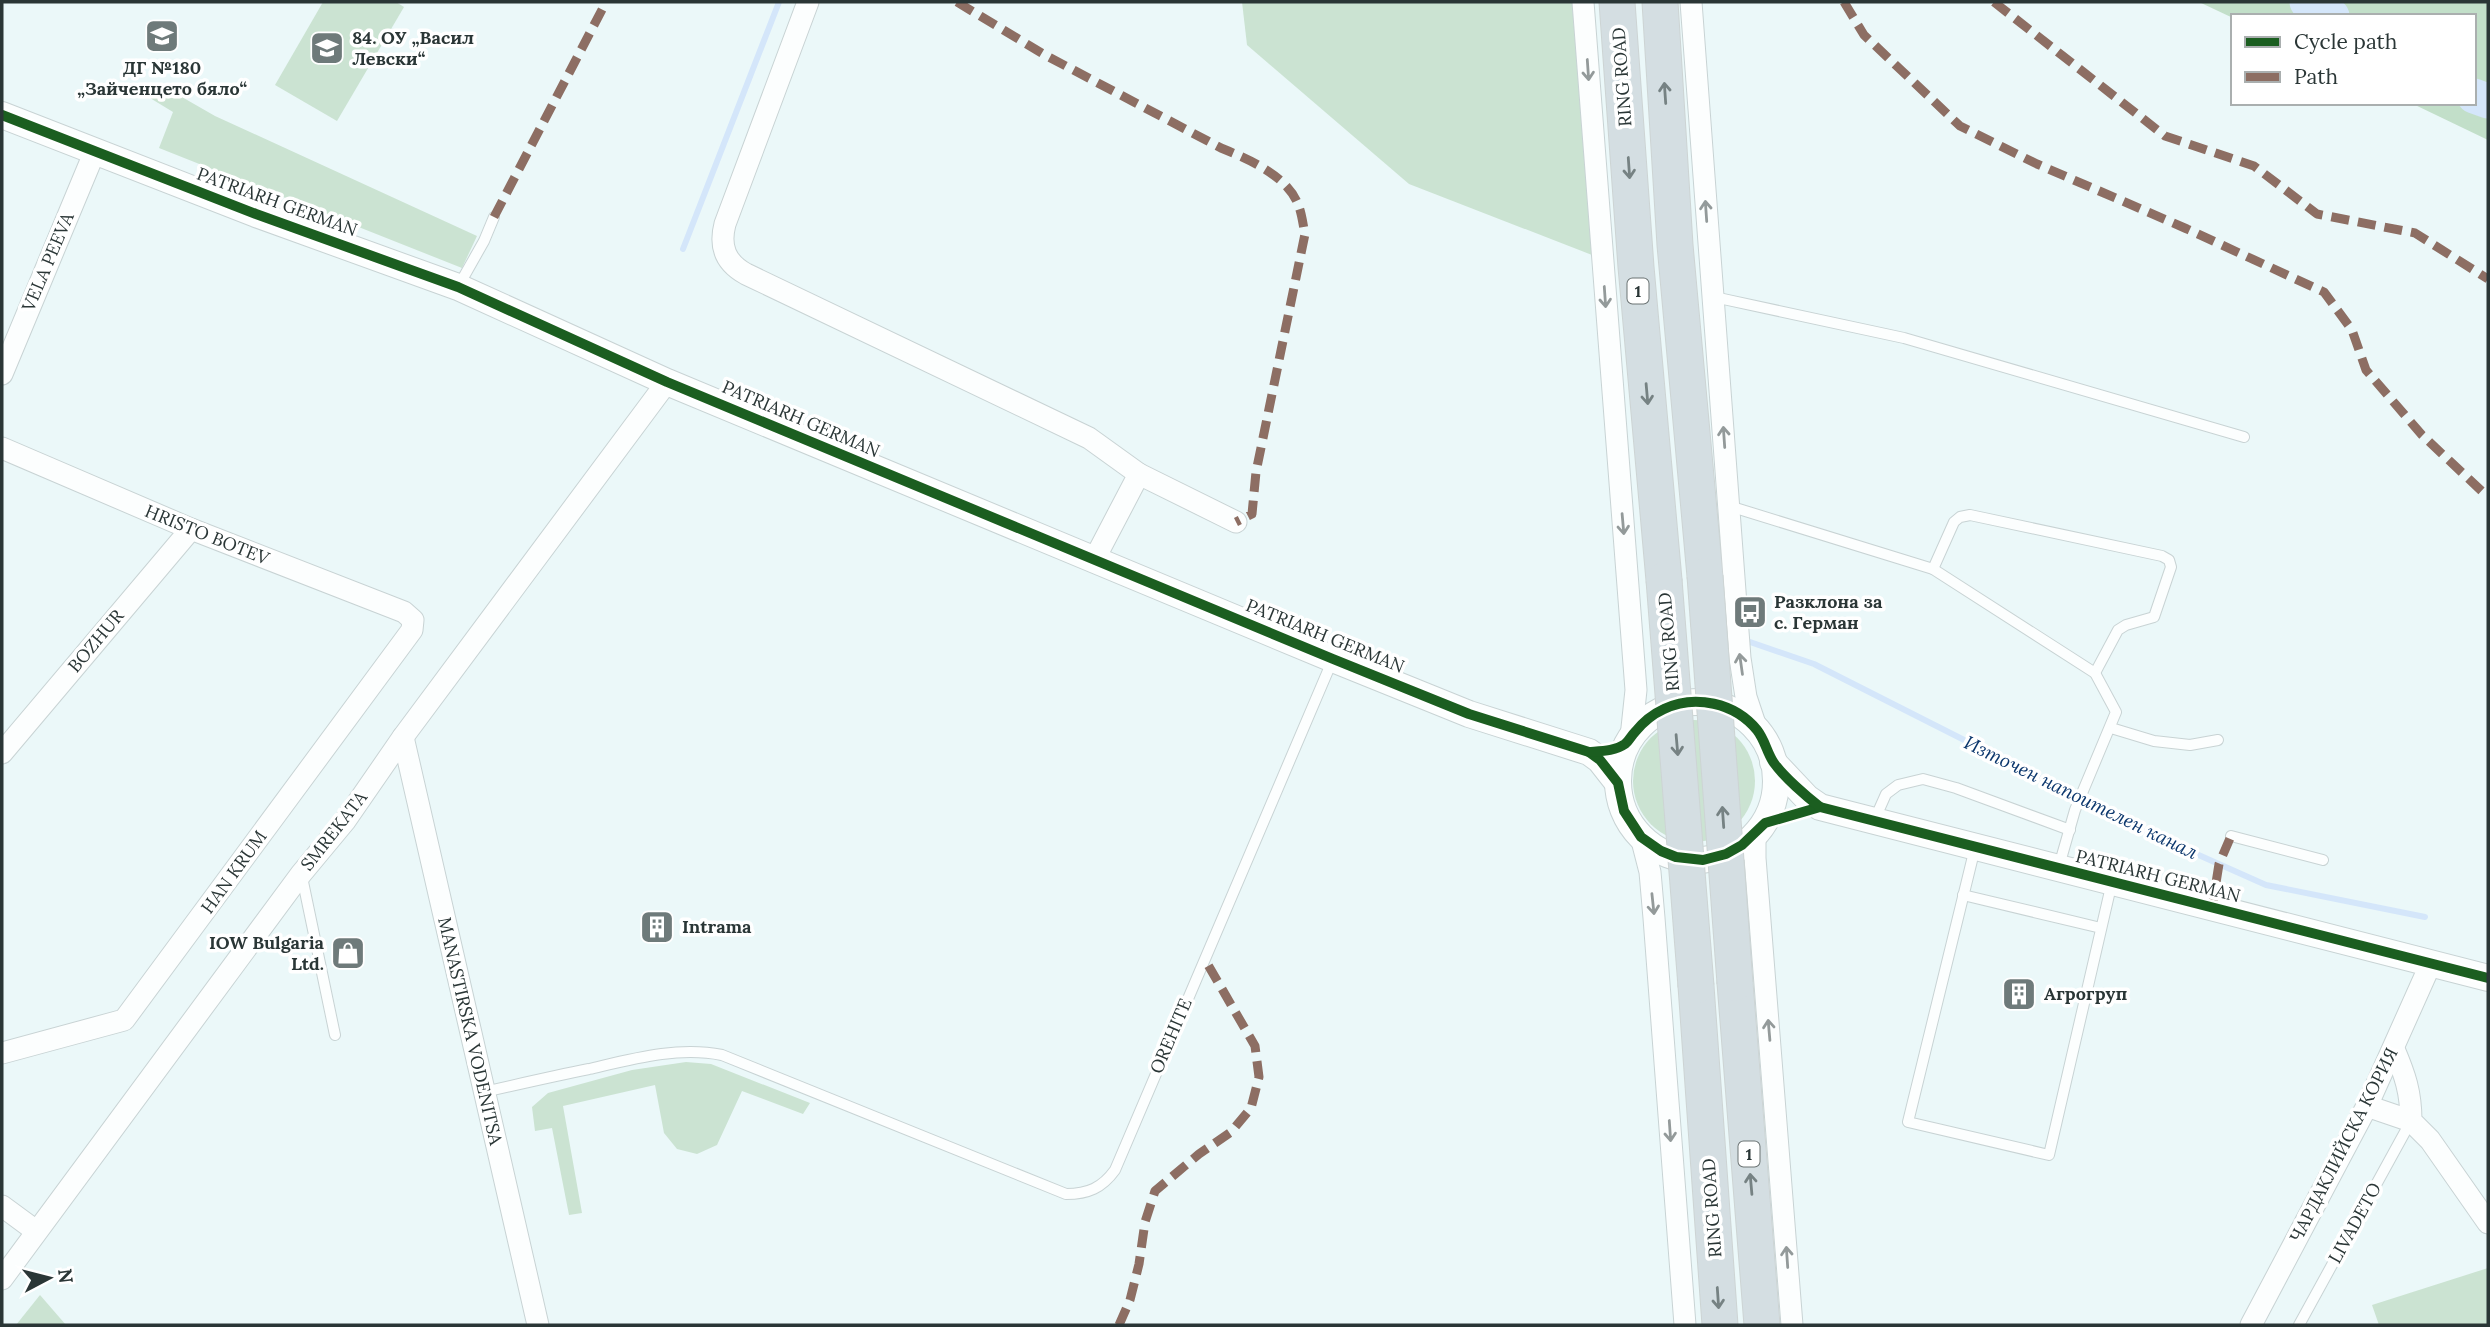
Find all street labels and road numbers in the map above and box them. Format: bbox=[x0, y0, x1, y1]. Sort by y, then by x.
street label: RING ROAD bbox=[1607, 27, 1636, 127]
street label: PATRIARH GERMAN bbox=[194, 162, 361, 241]
street label: VELA PEEVA bbox=[16, 208, 79, 316]
road number: 1 bbox=[1628, 278, 1648, 304]
street label: PATRIARH GERMAN bbox=[719, 375, 883, 462]
street label: HRISTO BOTEV bbox=[142, 499, 274, 570]
street label: RING ROAD bbox=[1653, 592, 1684, 693]
street label: PATRIARH GERMAN bbox=[1243, 593, 1408, 678]
street label: BOZHUR bbox=[63, 604, 129, 677]
street label: SMREKATA bbox=[295, 786, 372, 875]
street label: HAN KRUM bbox=[196, 826, 271, 918]
street label: PATRIARH GERMAN bbox=[2073, 844, 2243, 907]
street label: MANASTIRSKA VODENITSA bbox=[433, 915, 508, 1148]
street label: OREHITE bbox=[1144, 995, 1197, 1077]
street label: ЧАРДАКЛИЙСКА КОРИЯ bbox=[2284, 1043, 2403, 1246]
road number: 1 bbox=[1738, 1142, 1760, 1166]
street label: RING ROAD bbox=[1697, 1158, 1726, 1258]
street label: LIVADETO bbox=[2323, 1178, 2386, 1267]

